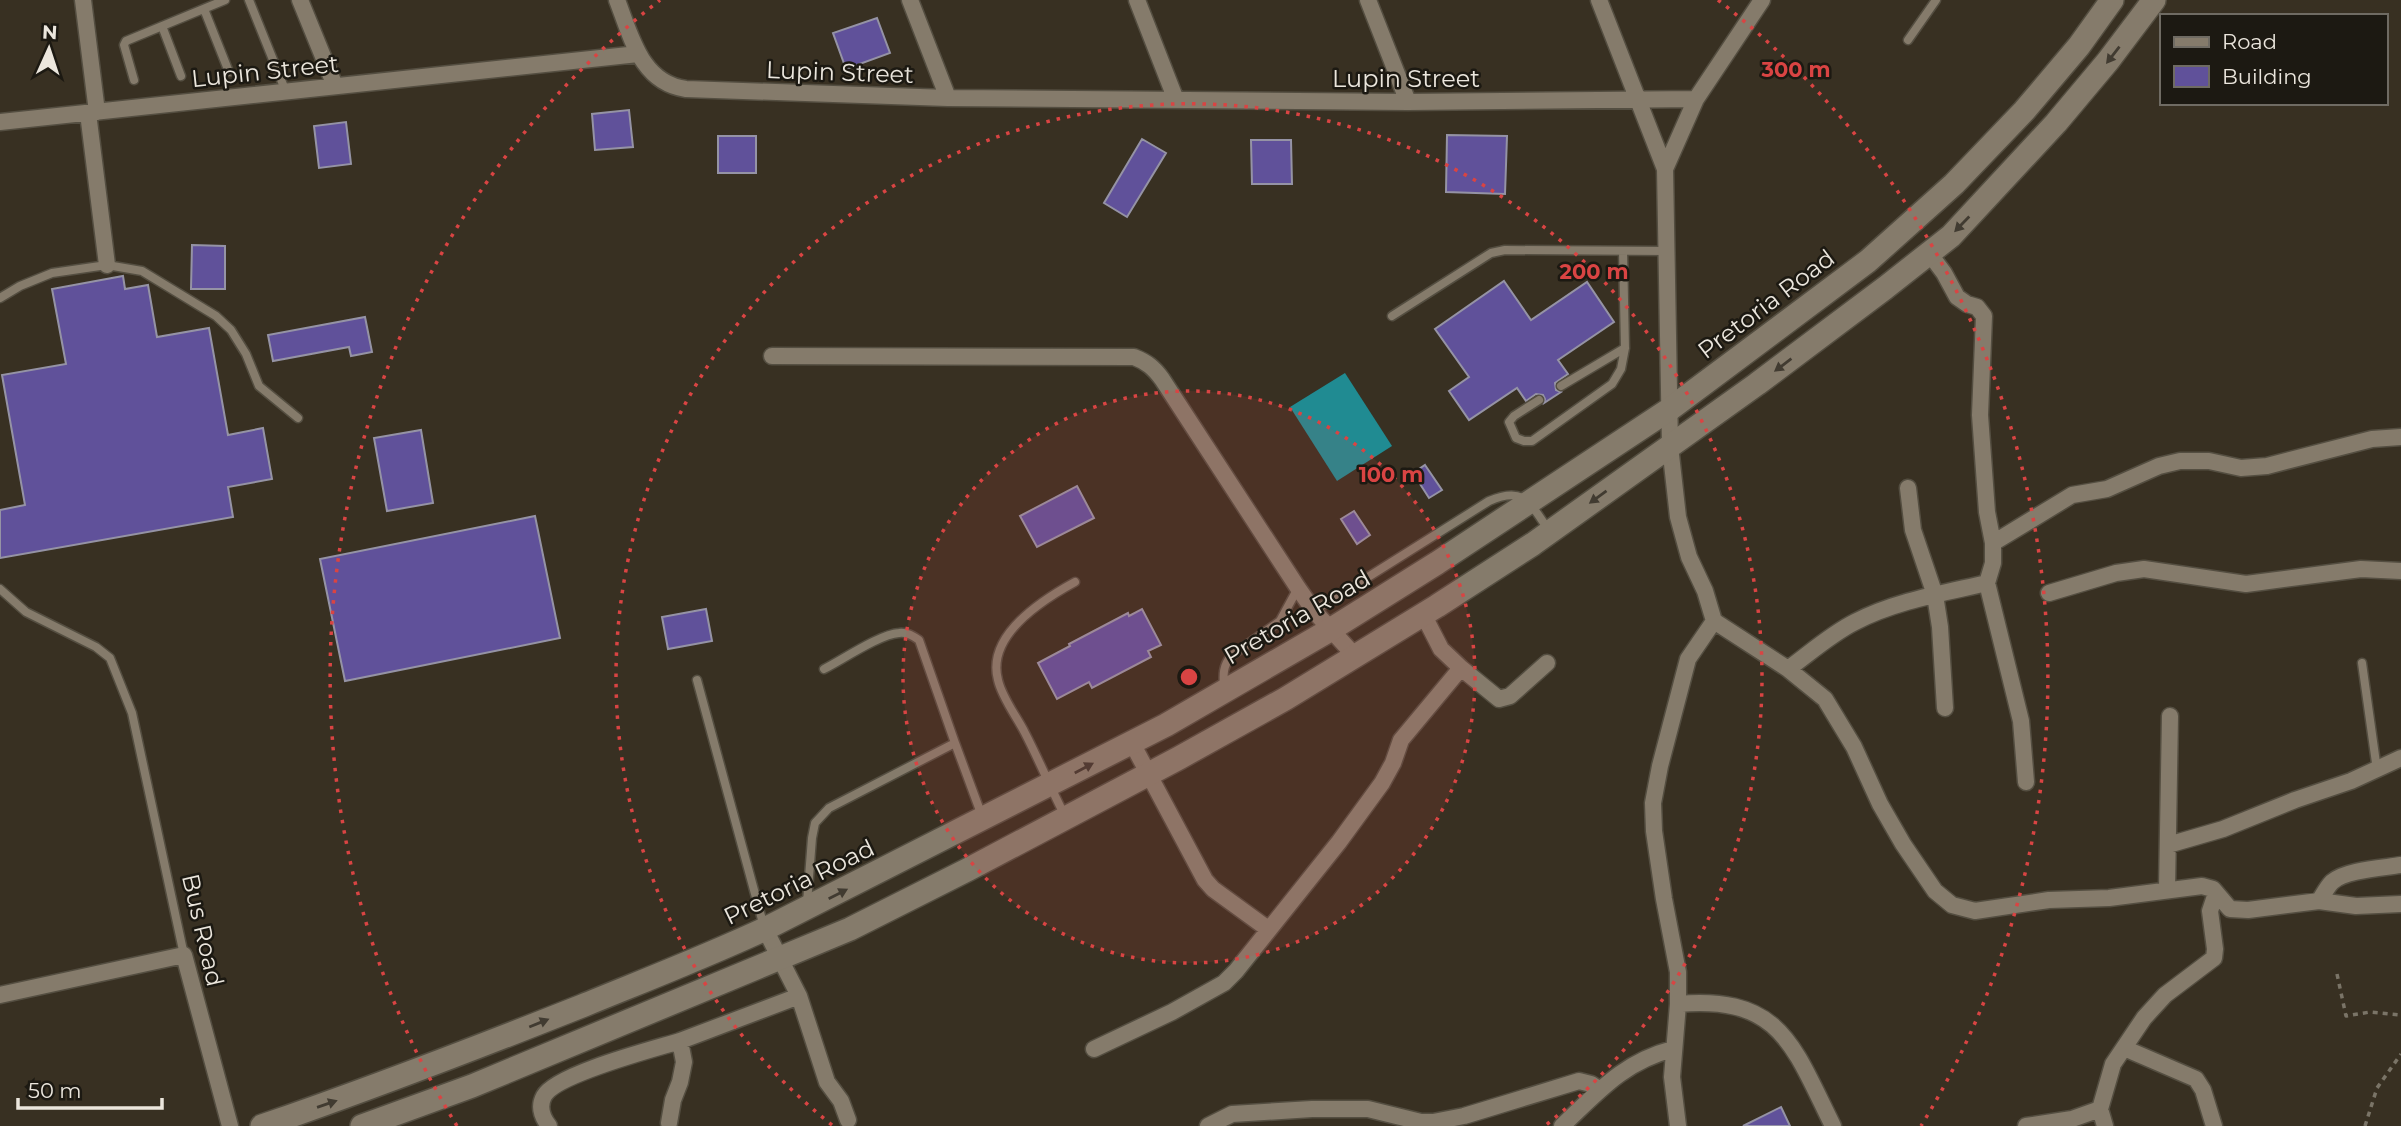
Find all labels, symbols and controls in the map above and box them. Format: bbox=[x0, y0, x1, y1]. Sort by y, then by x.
north arrow bbox=[14, 14, 84, 84]
legend bbox=[2160, 14, 2387, 105]
text: N bbox=[42, 21, 58, 44]
text: Road bbox=[2222, 29, 2277, 54]
one-way arrow bbox=[2105, 45, 2120, 63]
street label: Lupin Street bbox=[190, 49, 340, 93]
street label: Lupin Street bbox=[766, 55, 915, 89]
text: 300 m bbox=[1761, 57, 1830, 82]
street label: Lupin Street bbox=[1332, 64, 1480, 93]
text: Building bbox=[2222, 64, 2312, 89]
one-way arrow bbox=[1953, 216, 1970, 233]
street label: Pretoria Road bbox=[1692, 243, 1840, 365]
text: 200 m bbox=[1560, 259, 1628, 284]
one-way arrow bbox=[1774, 357, 1792, 371]
text: 100 m bbox=[1359, 462, 1423, 487]
one-way arrow bbox=[1589, 490, 1607, 504]
street label: Pretoria Road bbox=[1219, 563, 1375, 671]
centre of rings bbox=[1177, 665, 1201, 689]
one-way arrow bbox=[1074, 762, 1094, 774]
street label: Pretoria Road bbox=[719, 833, 879, 931]
street label: Bus Road bbox=[176, 871, 230, 989]
one-way arrow bbox=[828, 888, 848, 900]
one-way arrow bbox=[529, 1017, 549, 1029]
scale bar bbox=[18, 1066, 161, 1110]
text: 50 m bbox=[28, 1078, 82, 1103]
one-way arrow bbox=[316, 1098, 337, 1109]

